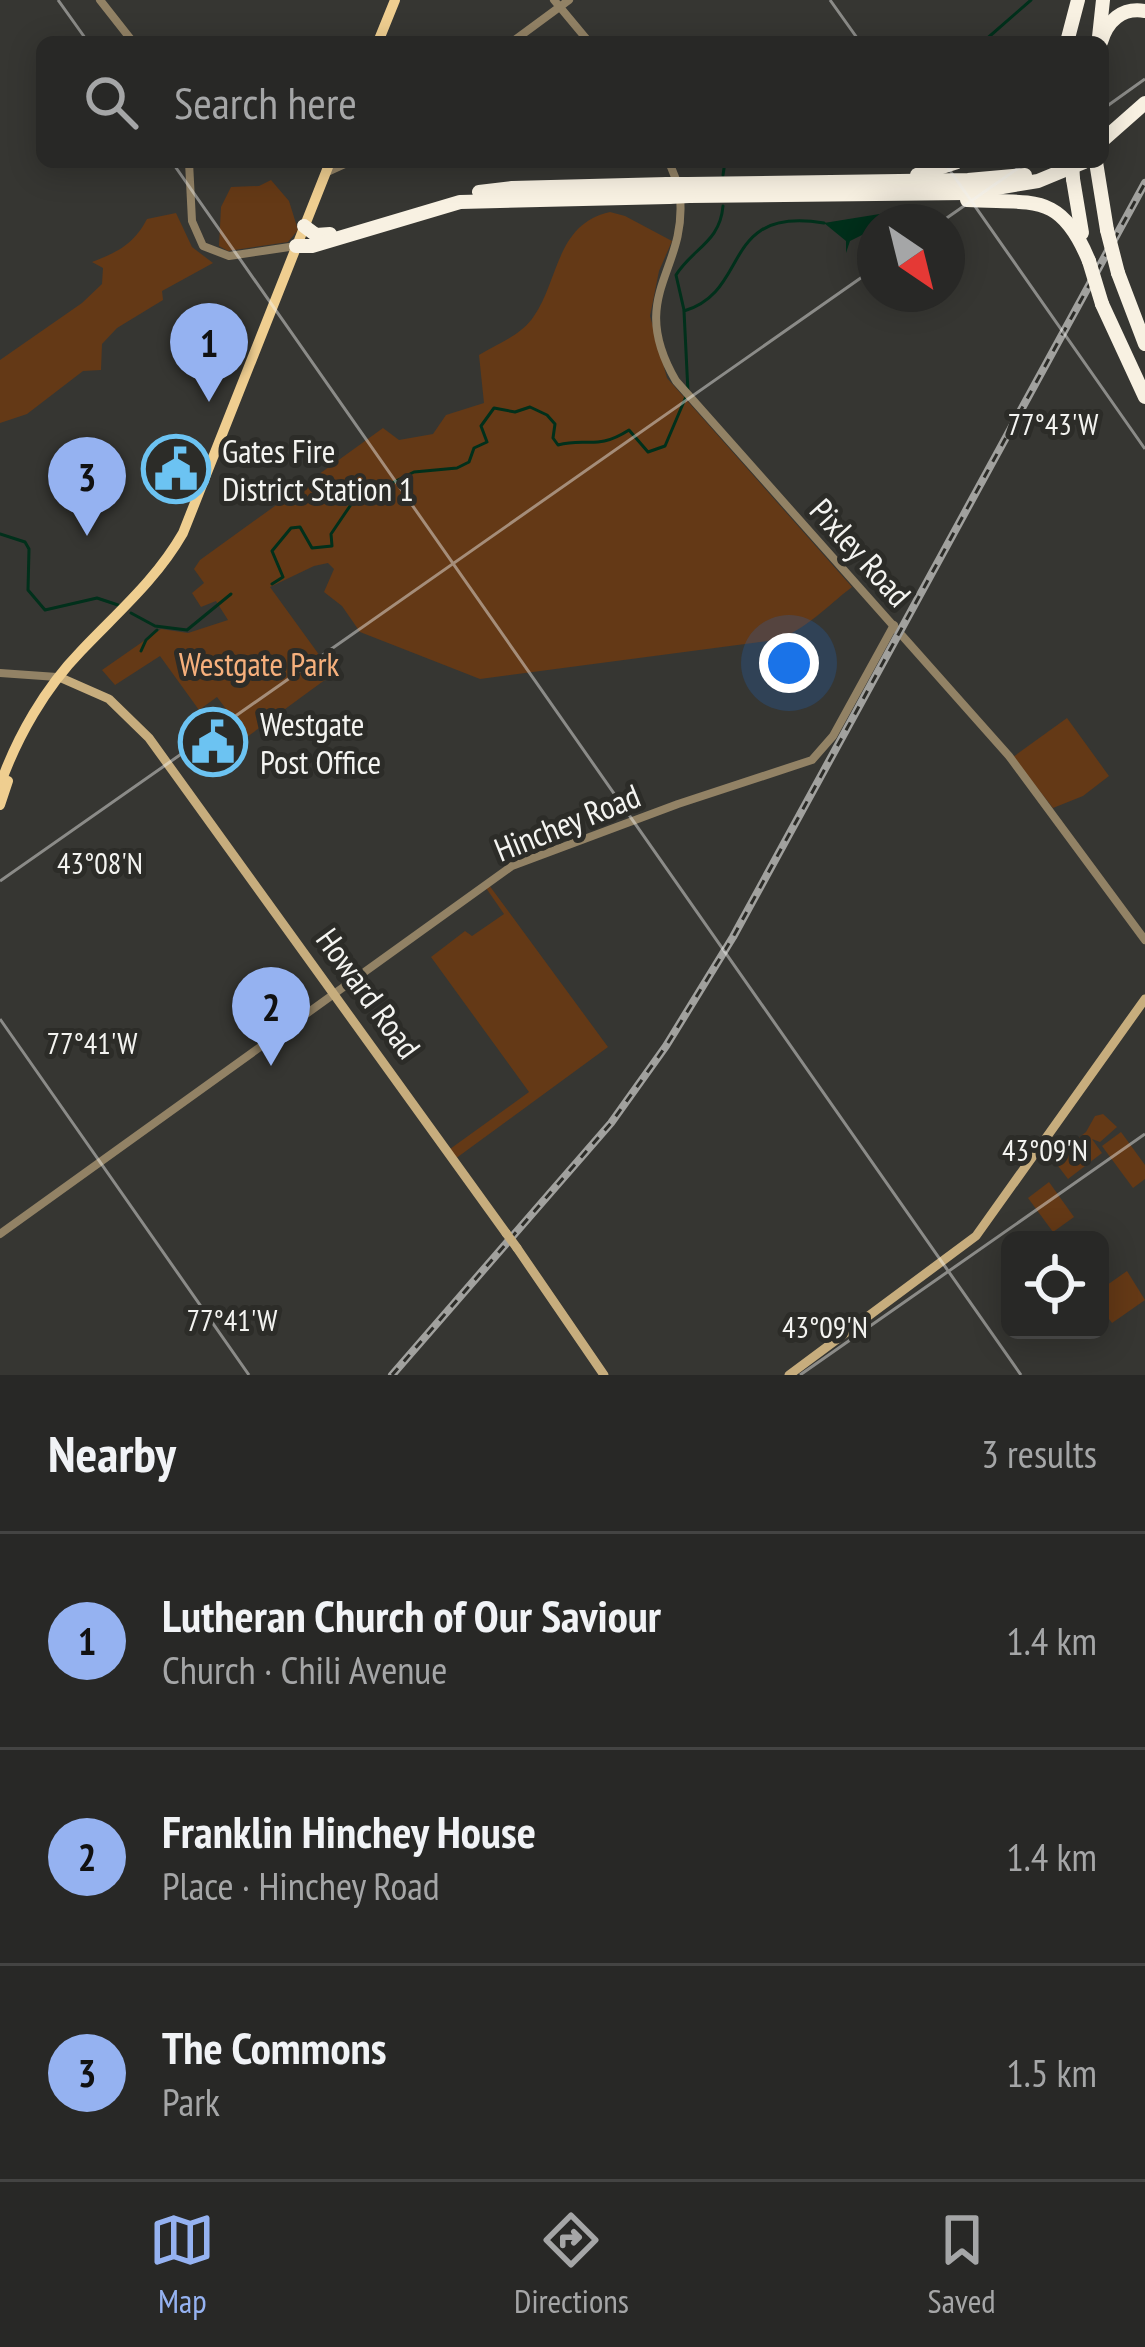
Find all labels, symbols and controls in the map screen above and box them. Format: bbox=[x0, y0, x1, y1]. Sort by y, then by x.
search box bbox=[36, 36, 1109, 168]
icon: search bbox=[78, 69, 144, 135]
text: Search here bbox=[174, 73, 357, 131]
north arrow bbox=[857, 204, 965, 312]
pin: 1 bbox=[170, 303, 248, 402]
text: 77°43'W bbox=[1008, 404, 1098, 443]
place label: Gates Fire District Station 1 bbox=[222, 429, 414, 510]
public building icon: Gates Fire District Station 1 bbox=[141, 434, 211, 504]
pin: 3 bbox=[48, 437, 126, 536]
street label: Pixley Road bbox=[801, 489, 921, 615]
your location bbox=[759, 633, 819, 693]
park label: Westgate Park bbox=[179, 642, 339, 685]
place label: Westgate Post Office bbox=[260, 702, 381, 783]
public building icon: Westgate Post Office bbox=[178, 707, 248, 777]
street label: Hinchey Road bbox=[488, 773, 646, 871]
text: 43°08'N bbox=[57, 843, 143, 882]
street label: Howard Road bbox=[307, 919, 431, 1067]
pin: 2 bbox=[232, 967, 310, 1066]
text: 77°41'W bbox=[47, 1023, 137, 1062]
text: 43°09'N bbox=[1002, 1130, 1088, 1169]
map controls bbox=[1001, 1231, 1109, 1339]
button: locate bbox=[1001, 1231, 1109, 1339]
text: 77°41'W bbox=[187, 1300, 277, 1339]
text: 43°09'N bbox=[782, 1307, 868, 1346]
text: Nearby bbox=[48, 1420, 176, 1486]
text: 3 results bbox=[981, 1428, 1097, 1479]
text: Lutheran Church of Our Saviour bbox=[162, 1586, 661, 1644]
text: 1 bbox=[78, 1615, 96, 1666]
text: 1.4 km bbox=[1006, 1615, 1097, 1666]
text: Church · Chili Avenue bbox=[162, 1644, 447, 1695]
text: Franklin Hinchey House bbox=[162, 1802, 536, 1860]
text: 2 bbox=[78, 1831, 96, 1882]
text: 1.4 km bbox=[1006, 1831, 1097, 1882]
text: Place · Hinchey Road bbox=[162, 1860, 440, 1911]
text: The Commons bbox=[162, 2018, 386, 2076]
text: 3 bbox=[78, 2047, 96, 2098]
text: 1.5 km bbox=[1006, 2047, 1097, 2098]
text: Park bbox=[162, 2076, 220, 2127]
tab: Map bbox=[149, 2207, 215, 2322]
tab: Directions bbox=[514, 2207, 629, 2322]
tab: Saved bbox=[928, 2207, 996, 2322]

